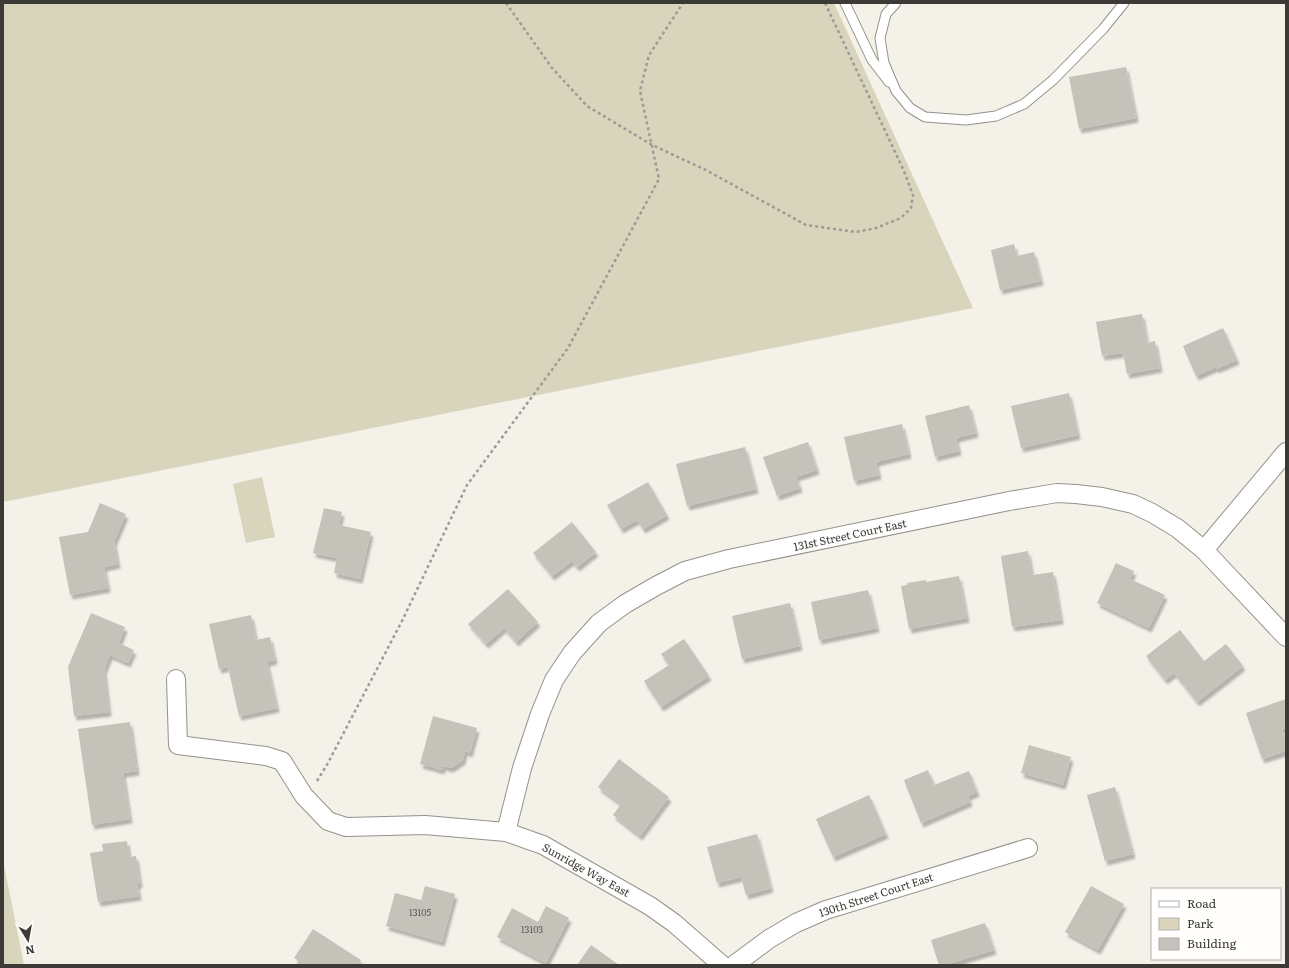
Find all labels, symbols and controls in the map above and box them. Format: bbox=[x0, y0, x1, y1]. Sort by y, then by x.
street label: 131st Street Court East bbox=[792, 514, 908, 554]
street label: Sunridge Way East bbox=[540, 838, 634, 900]
street label: 130th Street Court East bbox=[816, 868, 935, 920]
legend bbox=[1151, 888, 1281, 960]
text: Road bbox=[1187, 894, 1217, 912]
house number: 13105 bbox=[409, 905, 431, 919]
text: Park bbox=[1187, 914, 1214, 932]
north arrow bbox=[8, 920, 48, 960]
house number: 13103 bbox=[521, 922, 543, 936]
text: Building bbox=[1187, 934, 1237, 952]
text: N bbox=[24, 942, 36, 960]

